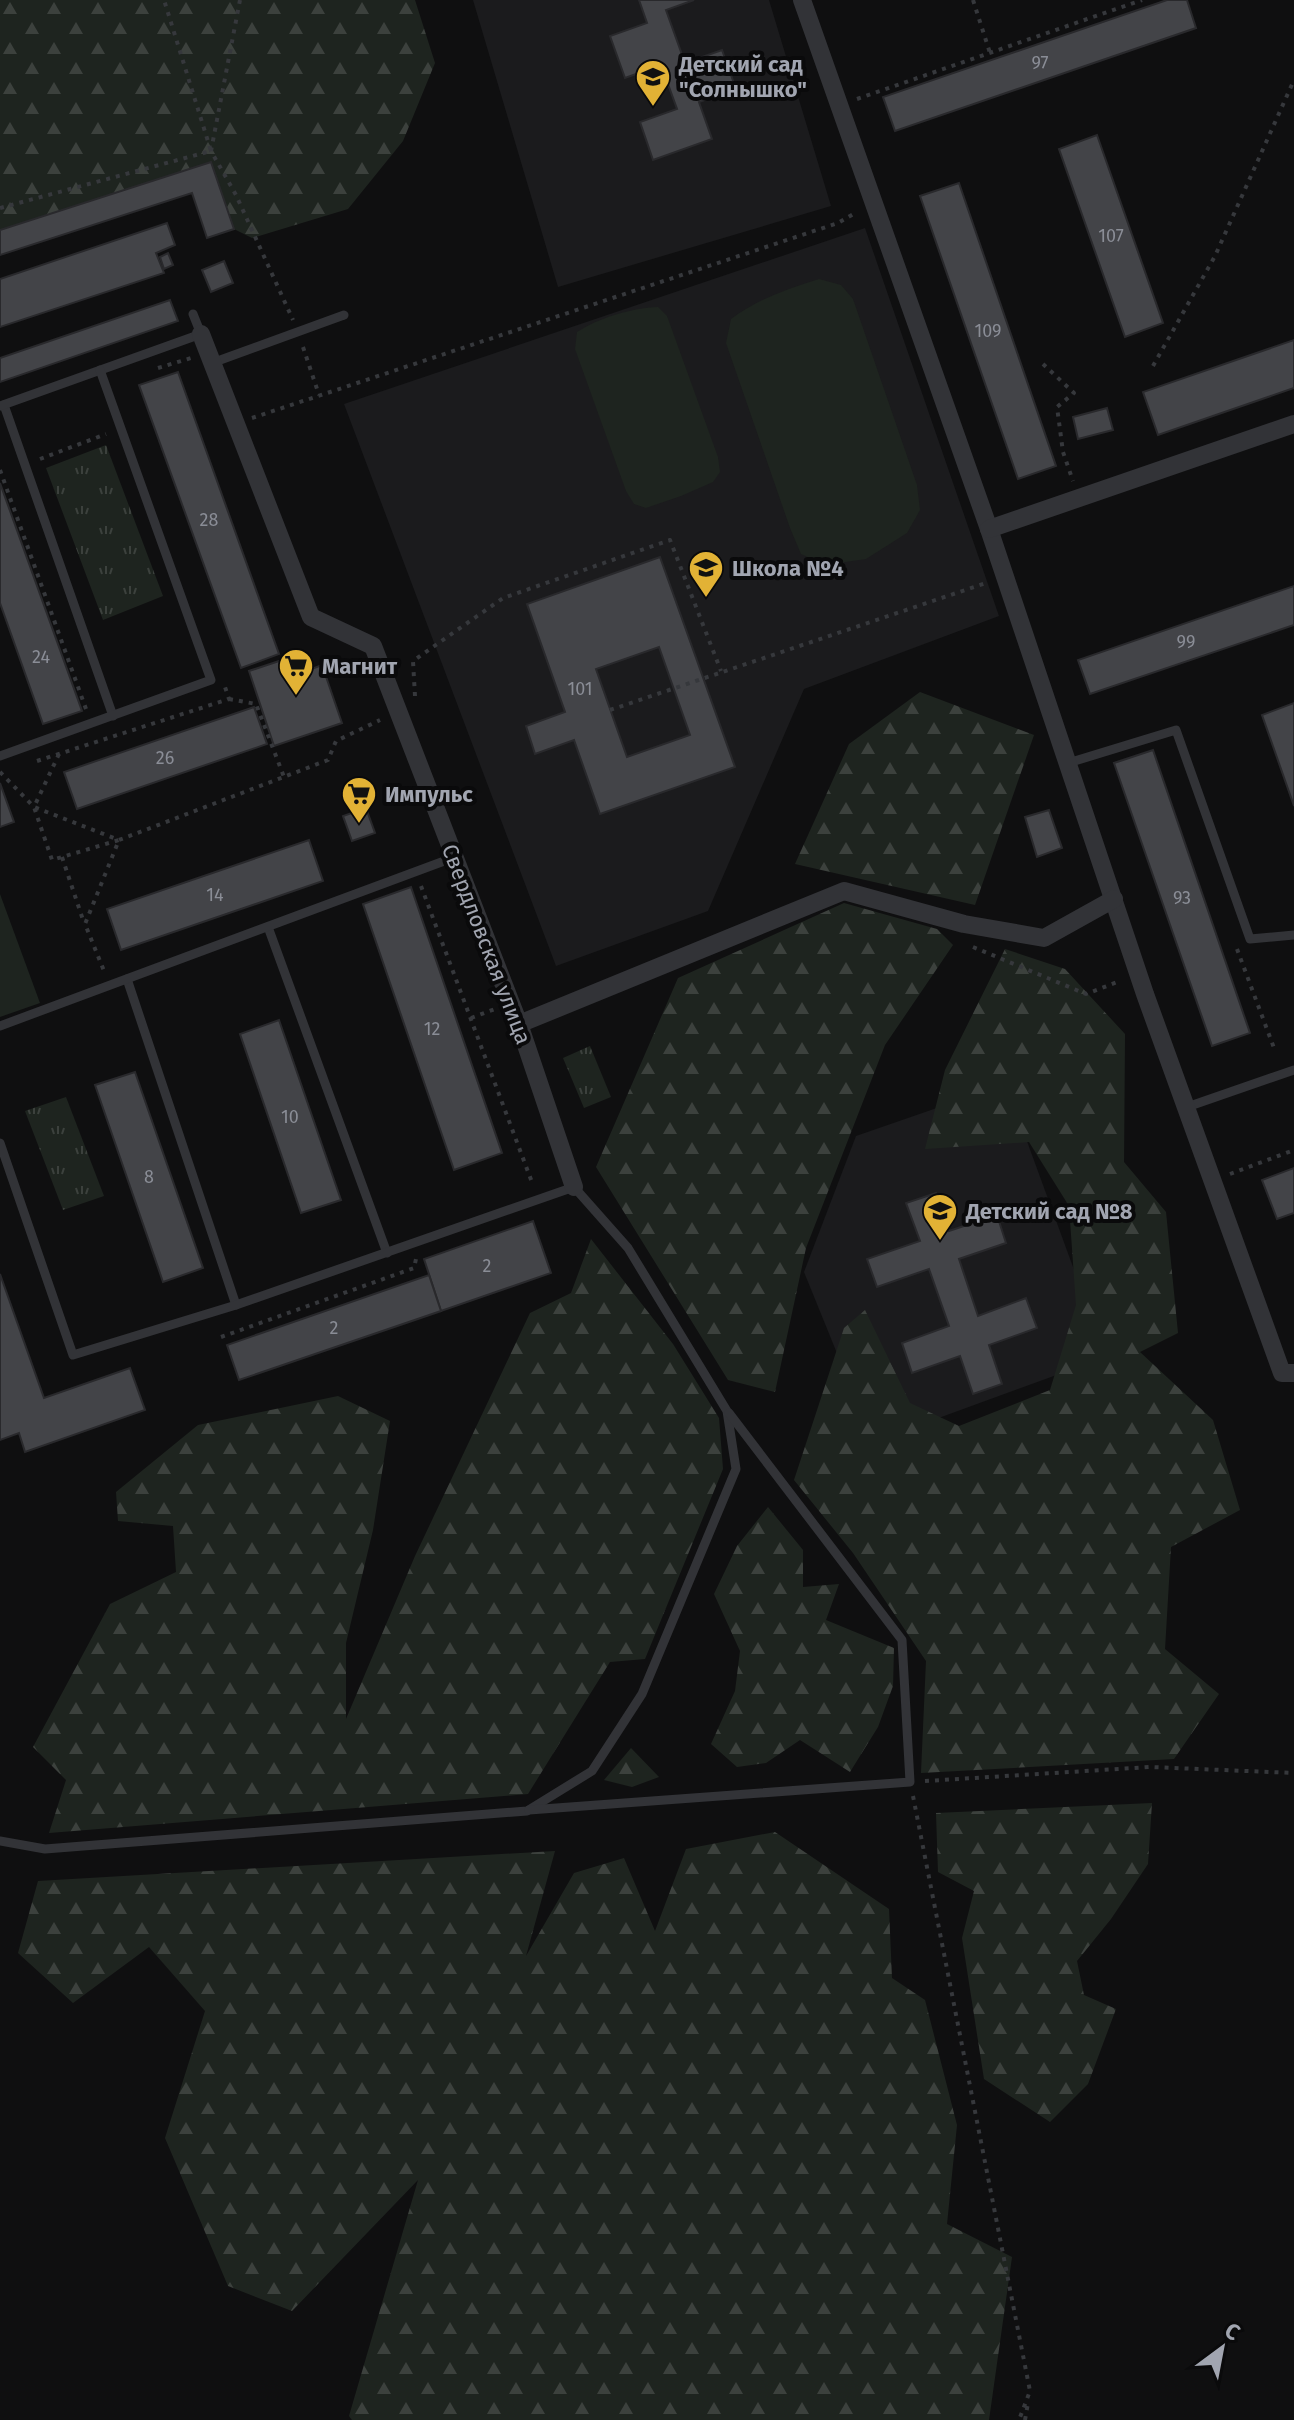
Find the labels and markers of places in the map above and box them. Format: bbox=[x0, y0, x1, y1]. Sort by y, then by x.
place label: Детский сад "Солнышко" bbox=[678, 51, 807, 103]
school or university icon: Детский сад "Солнышко" bbox=[634, 58, 672, 108]
school or university icon: Школа №4 bbox=[687, 549, 725, 599]
place label: Школа №4 bbox=[732, 555, 844, 582]
supermarket icon: Магнит bbox=[277, 647, 315, 697]
place label: Магнит bbox=[322, 653, 398, 680]
supermarket icon: Импульс bbox=[340, 775, 378, 825]
place label: Импульс bbox=[385, 781, 473, 808]
school or university icon: Детский сад №8 bbox=[921, 1192, 959, 1242]
place label: Детский сад №8 bbox=[965, 1198, 1133, 1225]

